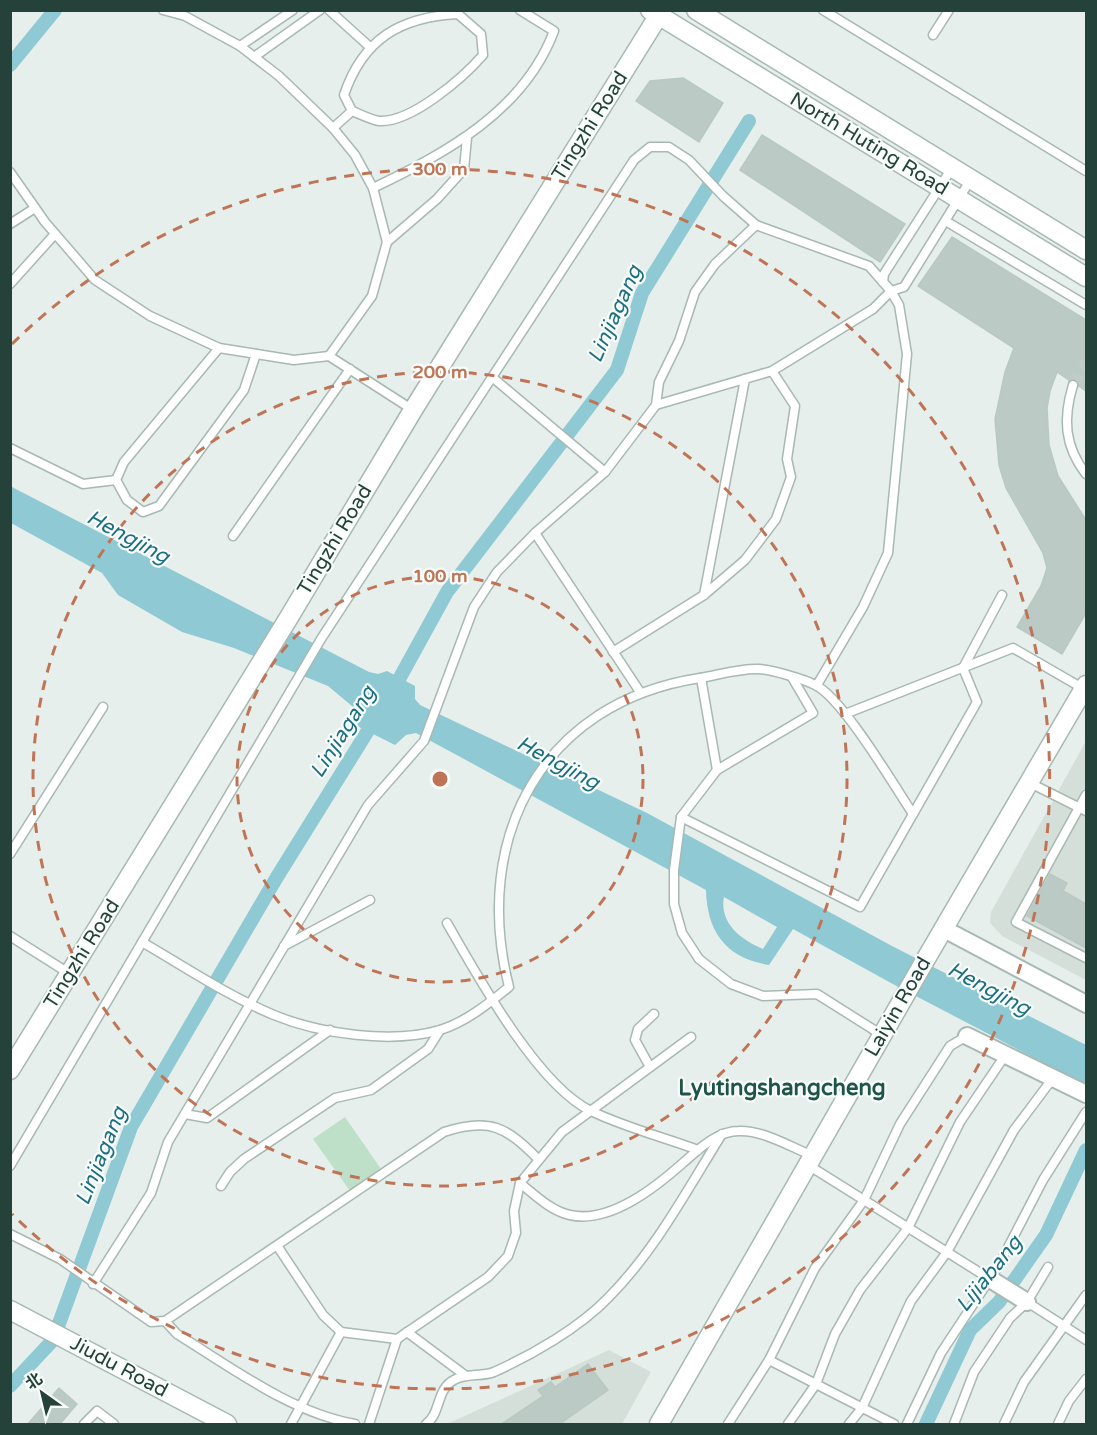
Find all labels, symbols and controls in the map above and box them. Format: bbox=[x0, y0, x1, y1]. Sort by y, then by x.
street label: Tingzhi Road bbox=[547, 67, 633, 185]
street label: North Huting Road bbox=[785, 87, 953, 201]
text: 300 m bbox=[412, 158, 468, 180]
water label: Linjiagang bbox=[583, 260, 648, 366]
text: 200 m bbox=[412, 361, 468, 383]
street label: Tingzhi Road bbox=[293, 481, 377, 599]
water label: Hengjing bbox=[82, 505, 175, 570]
text: 100 m bbox=[412, 565, 468, 587]
water label: Linjiagang bbox=[305, 680, 382, 783]
water label: Hengjing bbox=[512, 731, 605, 796]
centre of rings bbox=[430, 769, 450, 789]
street label: Tingzhi Road bbox=[39, 895, 125, 1013]
street label: Laiyin Road bbox=[860, 953, 936, 1061]
water label: Hengjing bbox=[943, 957, 1036, 1022]
district label: Lyutingshangcheng bbox=[678, 1075, 886, 1101]
water label: Linjiagang bbox=[70, 1102, 133, 1209]
water label: Lijiabang bbox=[951, 1230, 1028, 1317]
street label: Jiudu Road bbox=[66, 1331, 172, 1403]
north arrow bbox=[12, 1363, 72, 1423]
text: 北 bbox=[22, 1369, 46, 1394]

